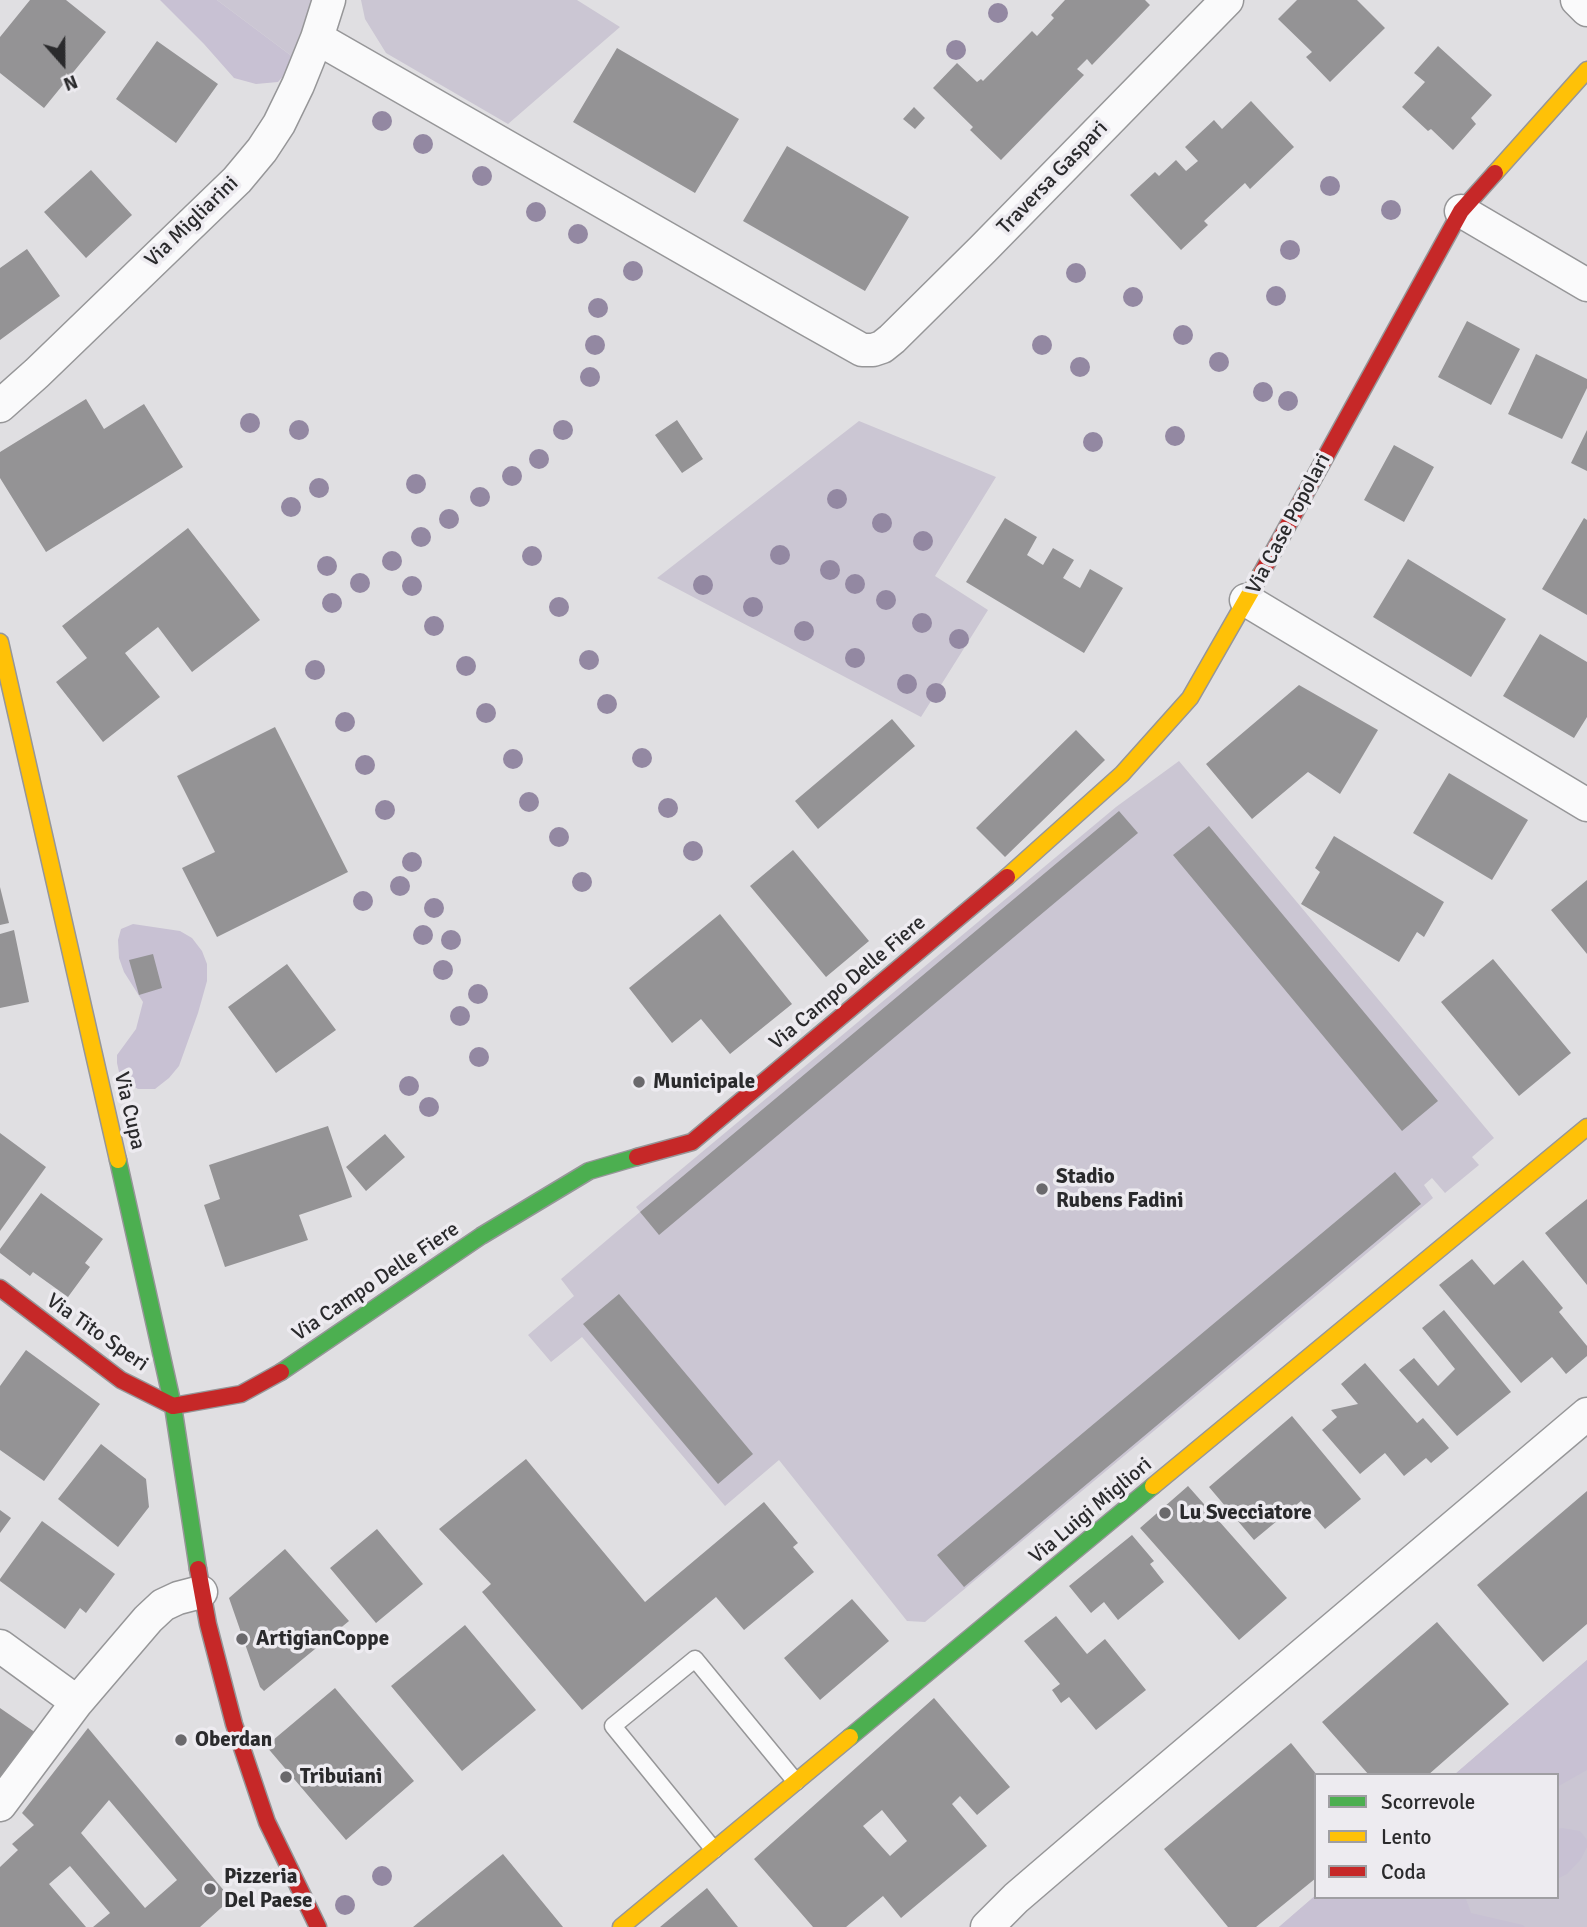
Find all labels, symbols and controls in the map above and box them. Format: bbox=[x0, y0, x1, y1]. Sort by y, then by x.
north arrow bbox=[28, 28, 98, 98]
text: N bbox=[60, 69, 81, 96]
street label: Traversa Gaspari bbox=[993, 116, 1113, 240]
street label: Via Migliarini bbox=[140, 171, 244, 273]
street label: Via Case Popolari bbox=[1241, 449, 1337, 599]
street label: Via Campo Delle Fiere bbox=[765, 910, 931, 1056]
place label: Municipale bbox=[653, 1069, 755, 1095]
street label: Via Cupa bbox=[108, 1070, 150, 1152]
marker: Municipale bbox=[631, 1074, 647, 1090]
place label: Stadio Rubens Fadini bbox=[1056, 1164, 1184, 1214]
marker: Stadio Rubens Fadini bbox=[1034, 1181, 1050, 1197]
street label: Via Campo Delle Fiere bbox=[288, 1217, 464, 1347]
street label: Via Tito Speri bbox=[41, 1289, 153, 1377]
street label: Via Luigi Migliori bbox=[1025, 1452, 1157, 1570]
place label: Lu Svecciatore bbox=[1179, 1500, 1312, 1526]
marker: Lu Svecciatore bbox=[1157, 1505, 1173, 1521]
place label: ArtigianCoppe bbox=[256, 1626, 389, 1652]
marker: ArtigianCoppe bbox=[234, 1631, 250, 1647]
place label: Oberdan bbox=[195, 1727, 272, 1753]
marker: Oberdan bbox=[173, 1732, 189, 1748]
place label: Tribuiani bbox=[300, 1764, 382, 1790]
marker: Tribuiani bbox=[278, 1769, 294, 1785]
legend bbox=[1314, 1773, 1559, 1899]
text: Scorrevole bbox=[1381, 1789, 1475, 1815]
text: Lento bbox=[1381, 1824, 1431, 1850]
text: Coda bbox=[1381, 1859, 1426, 1885]
place label: Pizzeria Del Paese bbox=[224, 1864, 312, 1914]
marker: Pizzeria Del Paese bbox=[202, 1881, 218, 1897]

